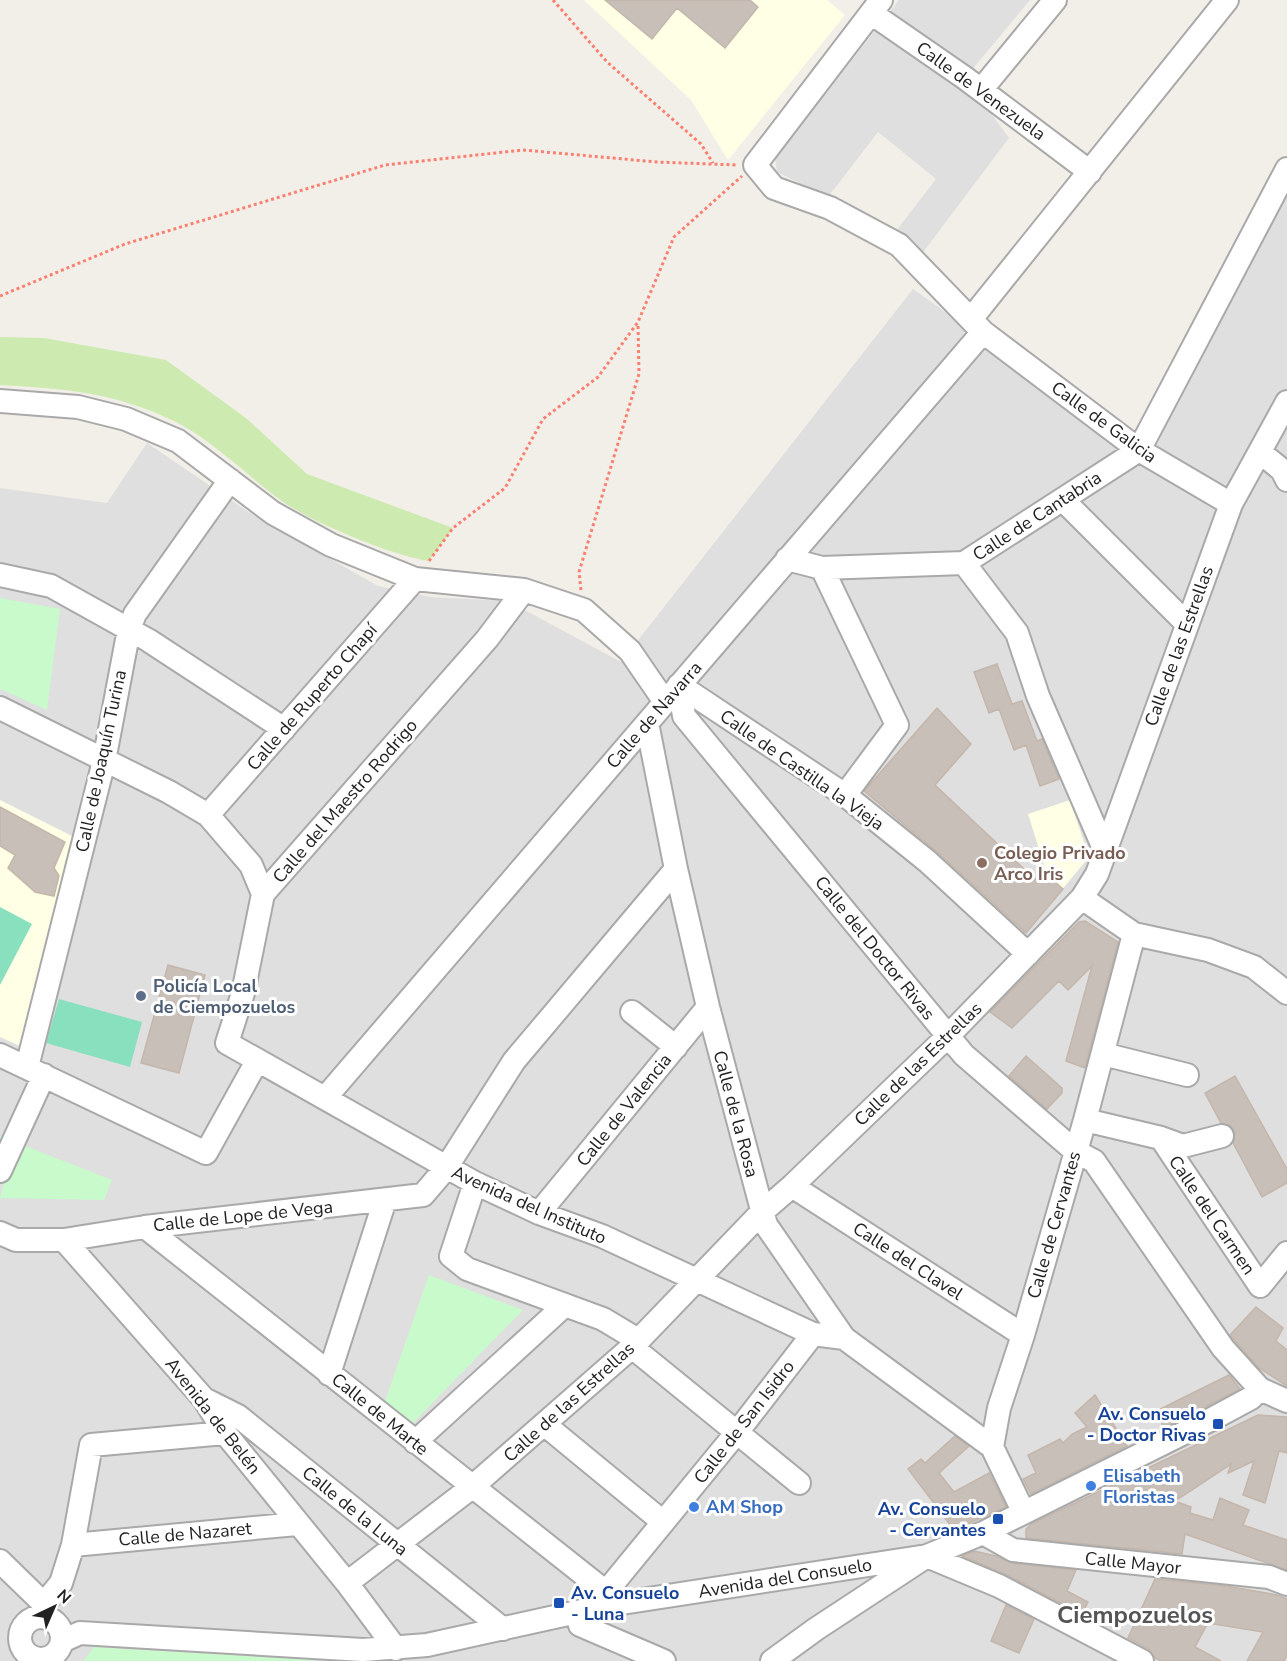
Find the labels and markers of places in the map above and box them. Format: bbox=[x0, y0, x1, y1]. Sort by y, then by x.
place label: Colegio Privado Arco Iris bbox=[994, 841, 1126, 886]
marker: Colegio Privado Arco Iris bbox=[975, 856, 989, 870]
place label: Policía Local de Ciempozuelos bbox=[153, 974, 296, 1019]
marker: Policía Local de Ciempozuelos bbox=[134, 989, 148, 1003]
place label: Av. Consuelo - Doctor Rivas bbox=[1087, 1402, 1206, 1447]
marker: Av. Consuelo - Doctor Rivas bbox=[1211, 1417, 1225, 1431]
place label: Elisabeth Floristas bbox=[1103, 1464, 1181, 1509]
marker: Elisabeth Floristas bbox=[1084, 1479, 1098, 1493]
place label: AM Shop bbox=[706, 1495, 783, 1519]
place label: Av. Consuelo - Cervantes bbox=[878, 1497, 986, 1542]
marker: AM Shop bbox=[687, 1500, 701, 1514]
marker: Av. Consuelo - Cervantes bbox=[991, 1512, 1005, 1526]
place label: Av. Consuelo - Luna bbox=[571, 1581, 679, 1626]
marker: Av. Consuelo - Luna bbox=[552, 1596, 566, 1610]

